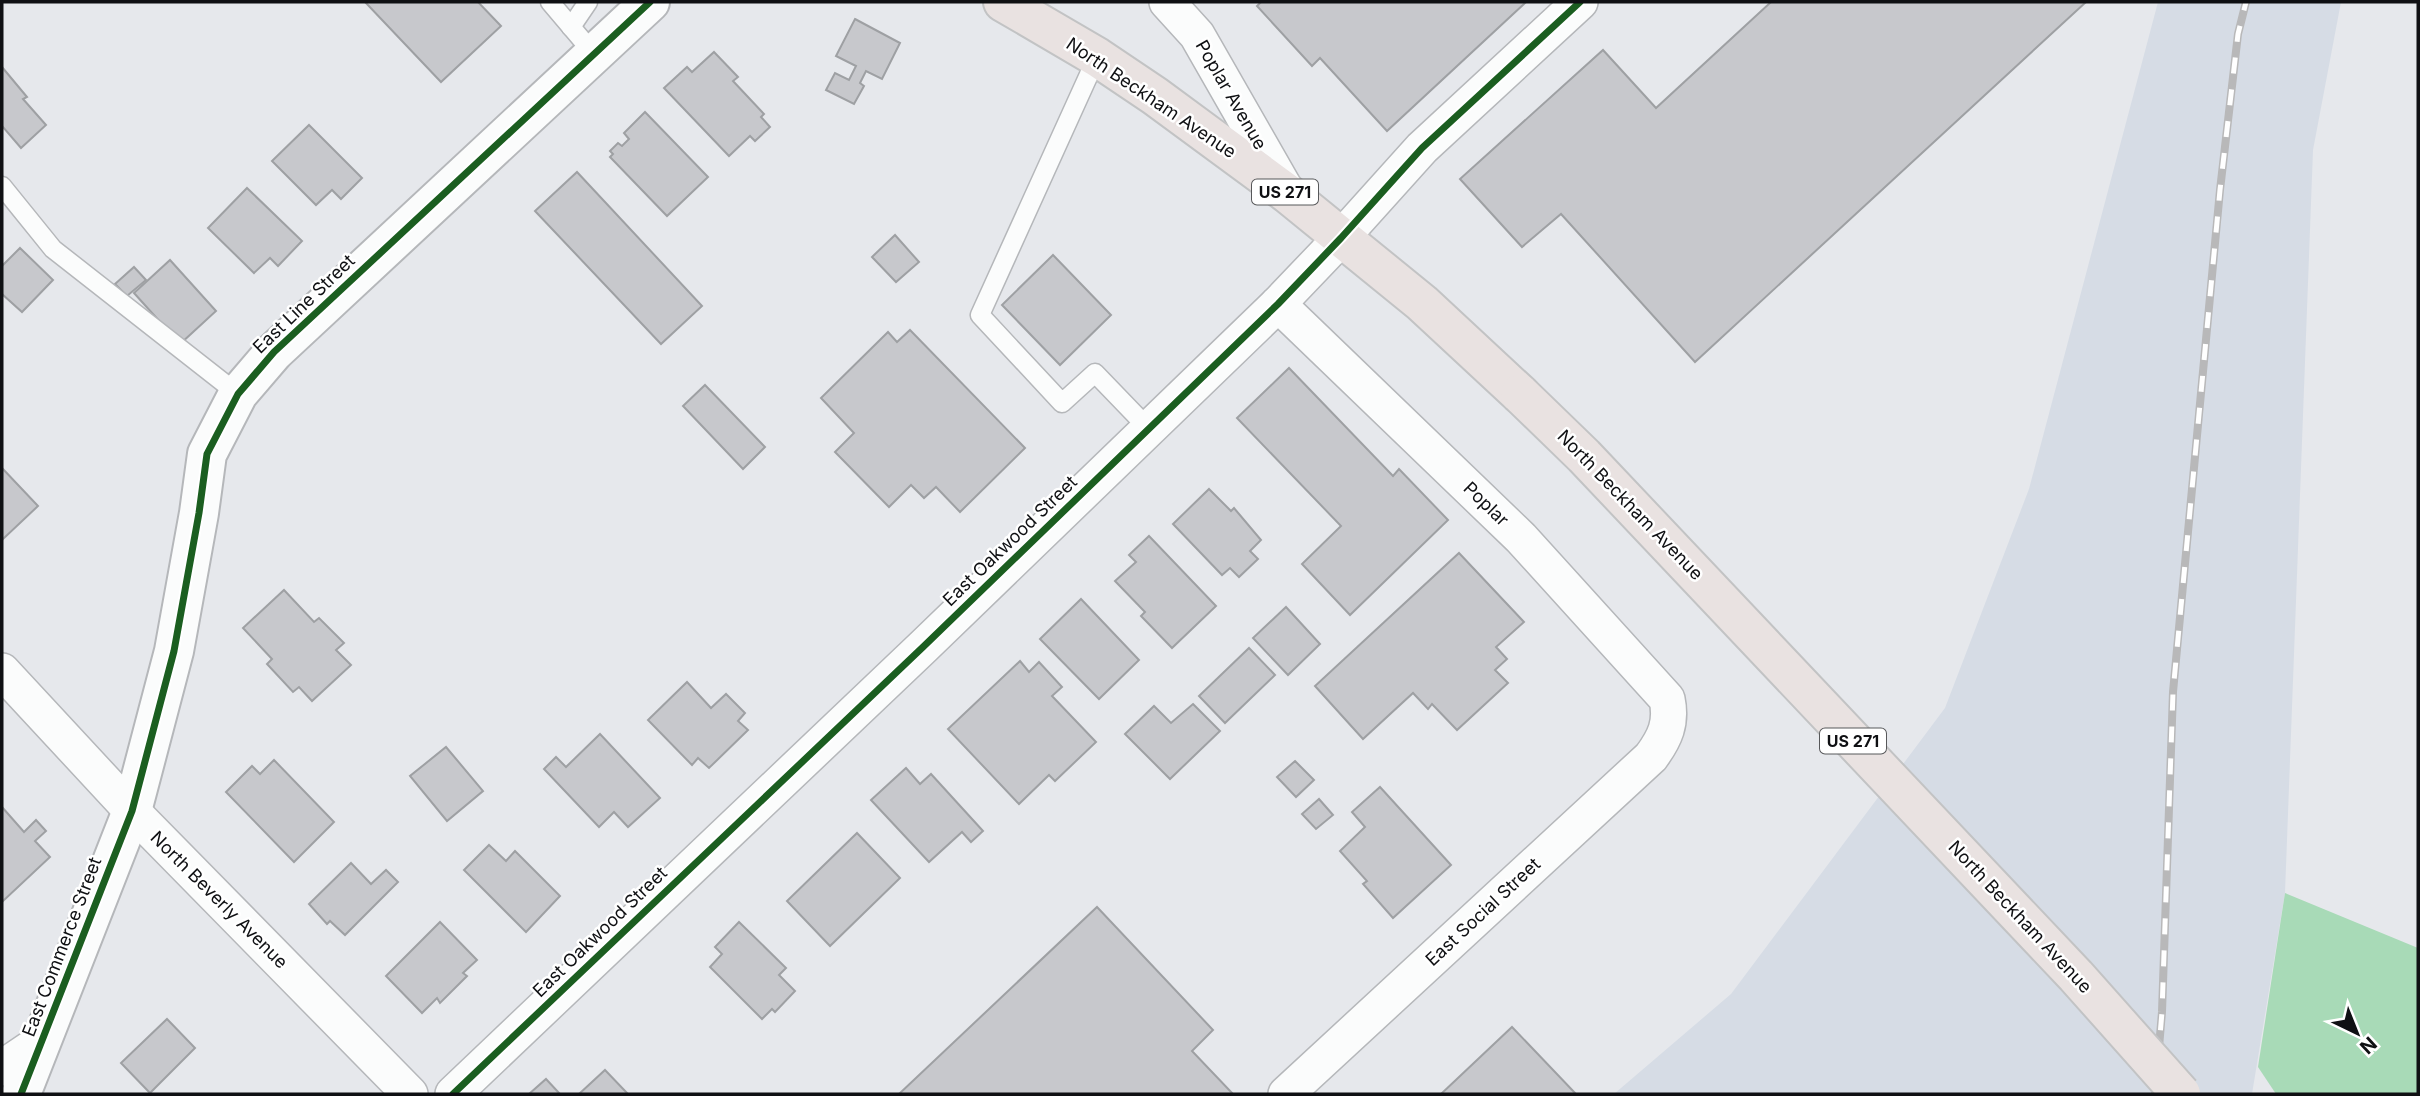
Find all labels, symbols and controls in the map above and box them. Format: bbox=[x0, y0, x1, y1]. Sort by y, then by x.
street label: North Beckham Avenue bbox=[1062, 33, 1240, 162]
street label: Poplar Avenue bbox=[1192, 36, 1271, 153]
road number: US 271 bbox=[1252, 180, 1318, 204]
street label: East Line Street bbox=[249, 250, 359, 357]
street label: North Beckham Avenue bbox=[1553, 425, 1707, 584]
street label: East Oakwood Street bbox=[938, 471, 1081, 610]
street label: Poplar bbox=[1459, 477, 1513, 530]
road number: US 271 bbox=[1820, 728, 1886, 754]
street label: North Beverly Avenue bbox=[146, 827, 292, 973]
street label: North Beckham Avenue bbox=[1944, 836, 2096, 997]
street label: East Social Street bbox=[1421, 853, 1544, 970]
street label: East Commerce Street bbox=[18, 854, 106, 1039]
street label: East Oakwood Street bbox=[528, 862, 671, 1001]
north arrow bbox=[2322, 998, 2392, 1068]
text: N bbox=[2355, 1032, 2381, 1058]

